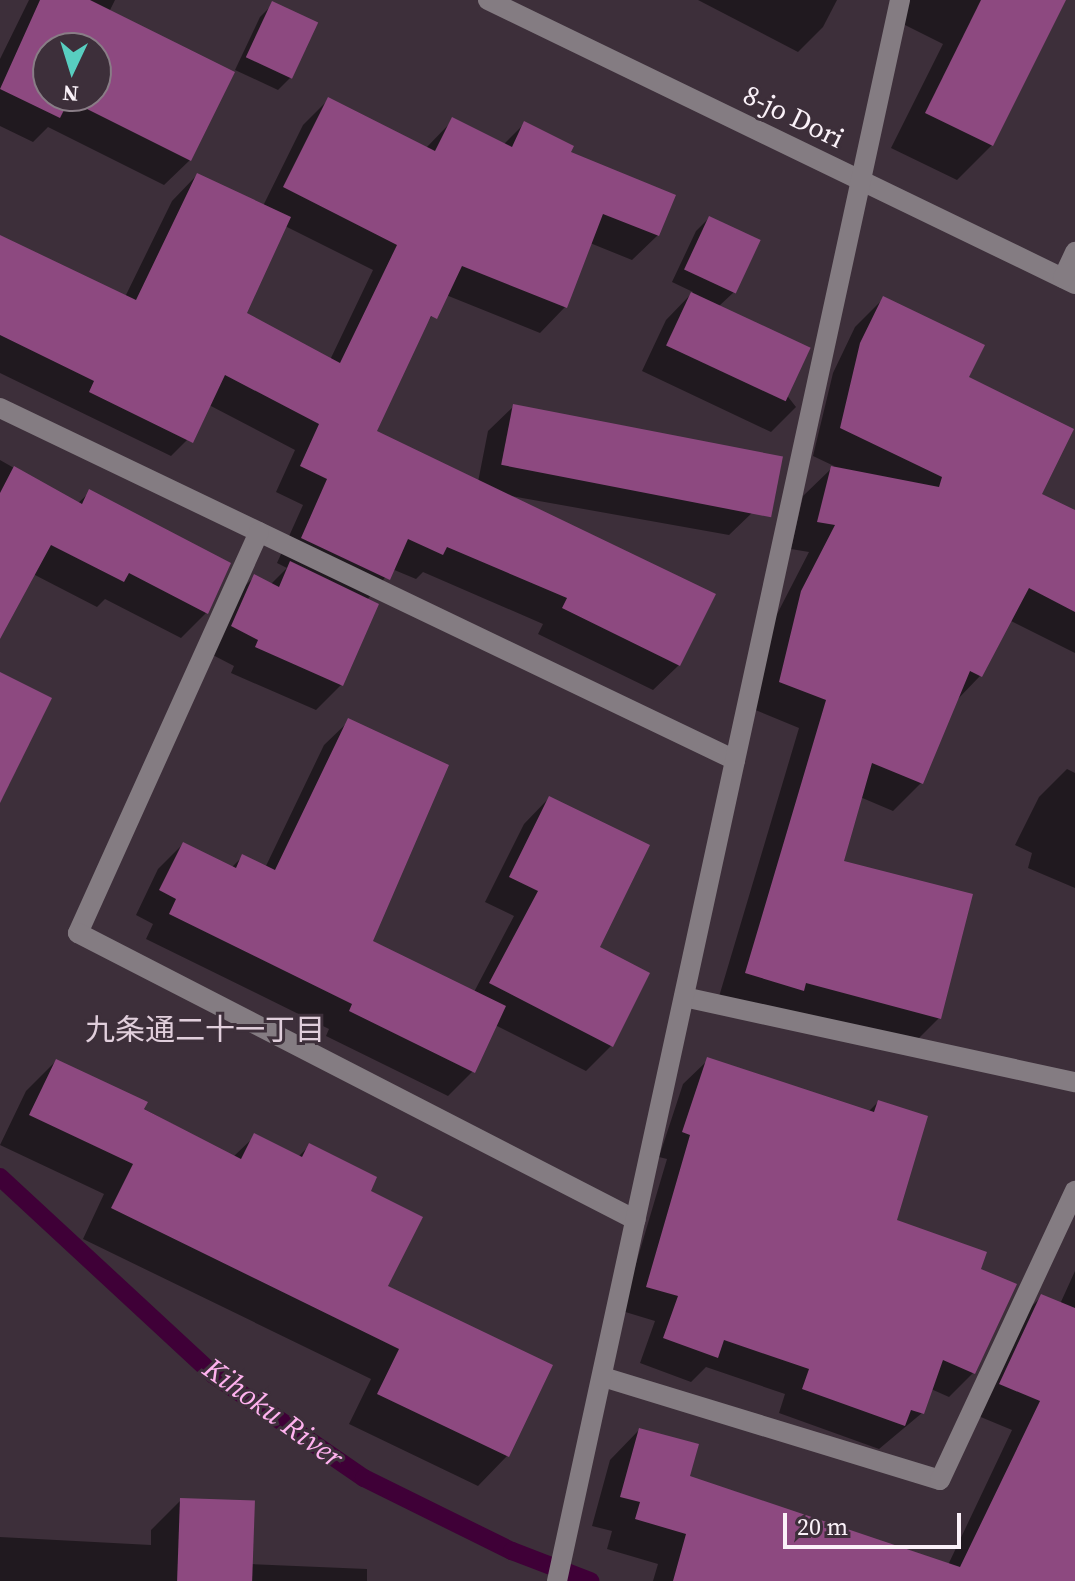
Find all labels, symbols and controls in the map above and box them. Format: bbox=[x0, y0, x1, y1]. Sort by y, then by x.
north arrow bbox=[32, 32, 112, 112]
street label: 8-jo Dori bbox=[738, 77, 850, 155]
text: N bbox=[61, 78, 80, 109]
district label: 九条通二十一丁目 bbox=[85, 1012, 325, 1048]
water label: Kihoku River bbox=[196, 1350, 350, 1476]
scale bar bbox=[787, 1497, 965, 1547]
text: 20 m bbox=[797, 1510, 848, 1543]

